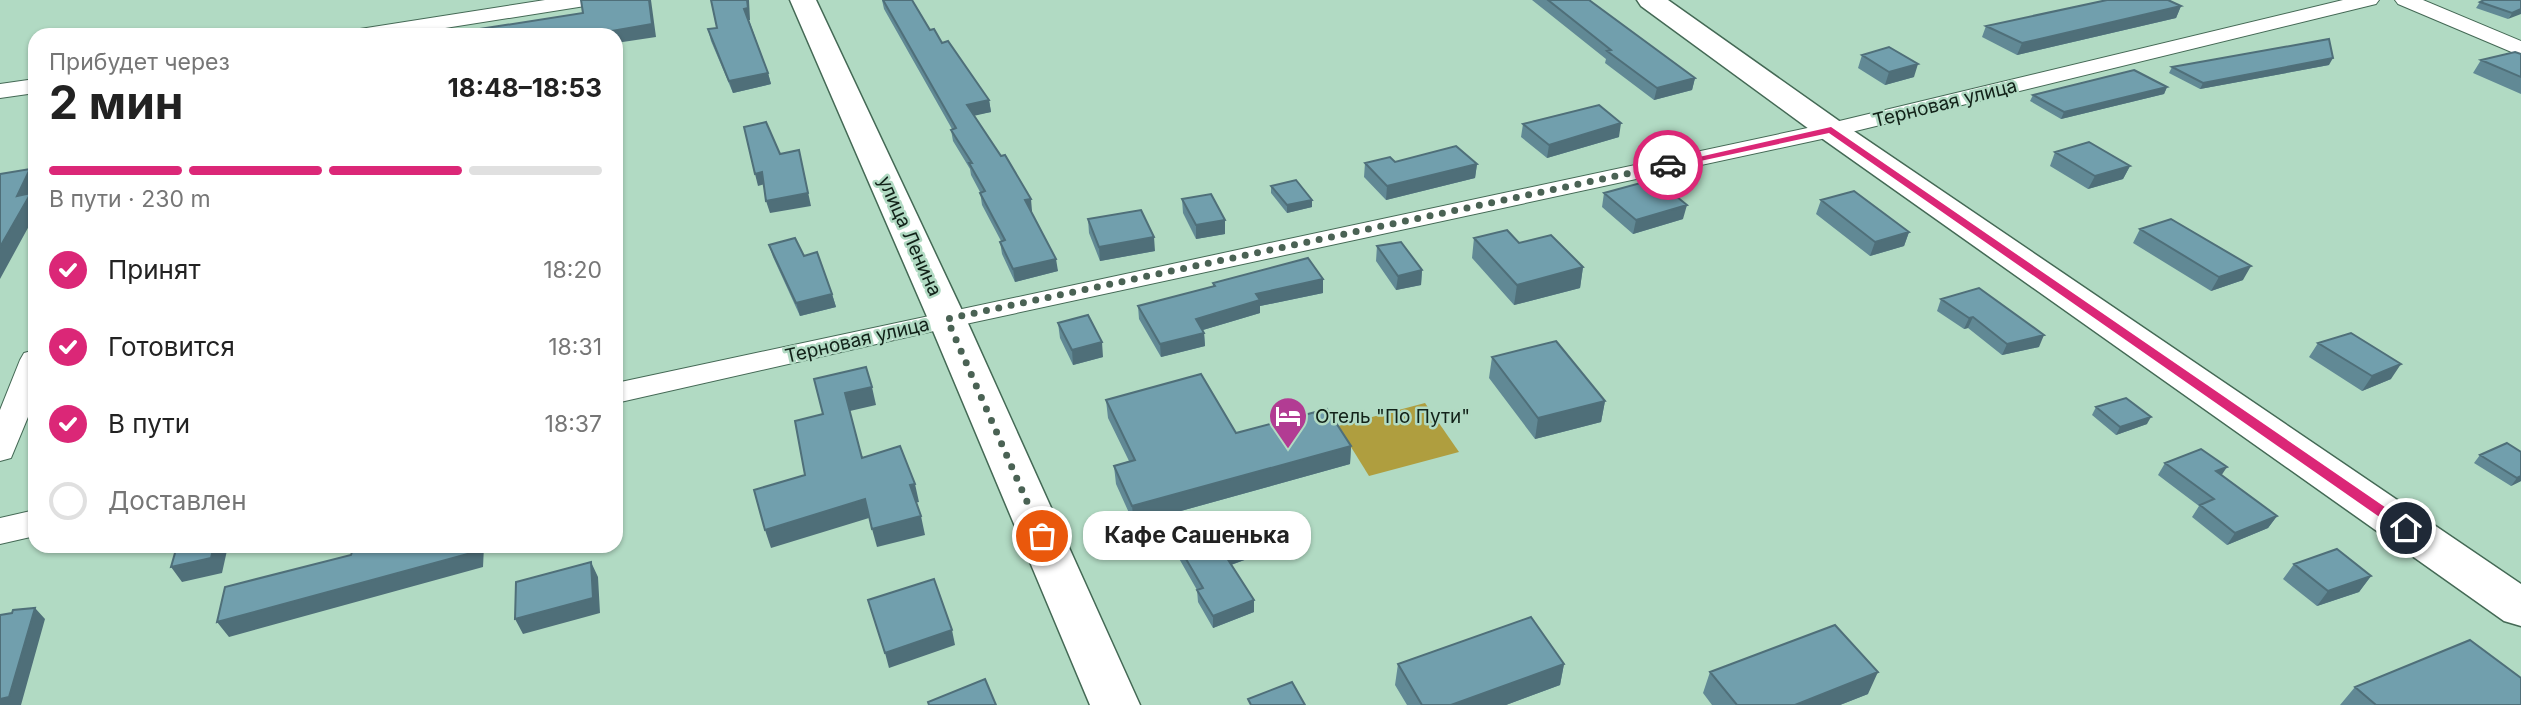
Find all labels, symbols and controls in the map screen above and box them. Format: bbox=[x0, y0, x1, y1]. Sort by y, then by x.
text: Прибудет через bbox=[49, 48, 230, 76]
text: 18:48–18:53 bbox=[447, 72, 602, 103]
text: 2 мин bbox=[49, 74, 184, 130]
street label: Терновая улица bbox=[1871, 74, 2019, 132]
courier bbox=[1633, 130, 1703, 200]
icon: car bbox=[1649, 146, 1687, 184]
street label: улица Ленина bbox=[873, 172, 947, 300]
text: В пути · 230 m bbox=[49, 185, 211, 213]
icon: check bbox=[49, 251, 87, 289]
text: Принят bbox=[108, 254, 201, 285]
text: 18:20 bbox=[543, 256, 602, 284]
street label: Терновая улица bbox=[783, 312, 931, 368]
icon: check bbox=[49, 328, 87, 366]
text: Готовится bbox=[108, 331, 235, 362]
text: 18:31 bbox=[548, 333, 602, 361]
hotel icon: Отель "По Пути" bbox=[1267, 395, 1309, 450]
icon: check bbox=[49, 405, 87, 443]
place label: Отель "По Пути" bbox=[1315, 405, 1470, 428]
text: В пути bbox=[108, 408, 190, 439]
text: 18:37 bbox=[545, 410, 602, 438]
text: Доставлен bbox=[108, 485, 247, 516]
pin bbox=[2376, 498, 2436, 558]
pin bbox=[1012, 506, 1072, 566]
icon: home bbox=[2387, 509, 2425, 547]
callout: Кафе Сашенька bbox=[1084, 512, 1312, 560]
icon: bag bbox=[1023, 517, 1061, 555]
text: Кафе Сашенька bbox=[1104, 521, 1290, 549]

